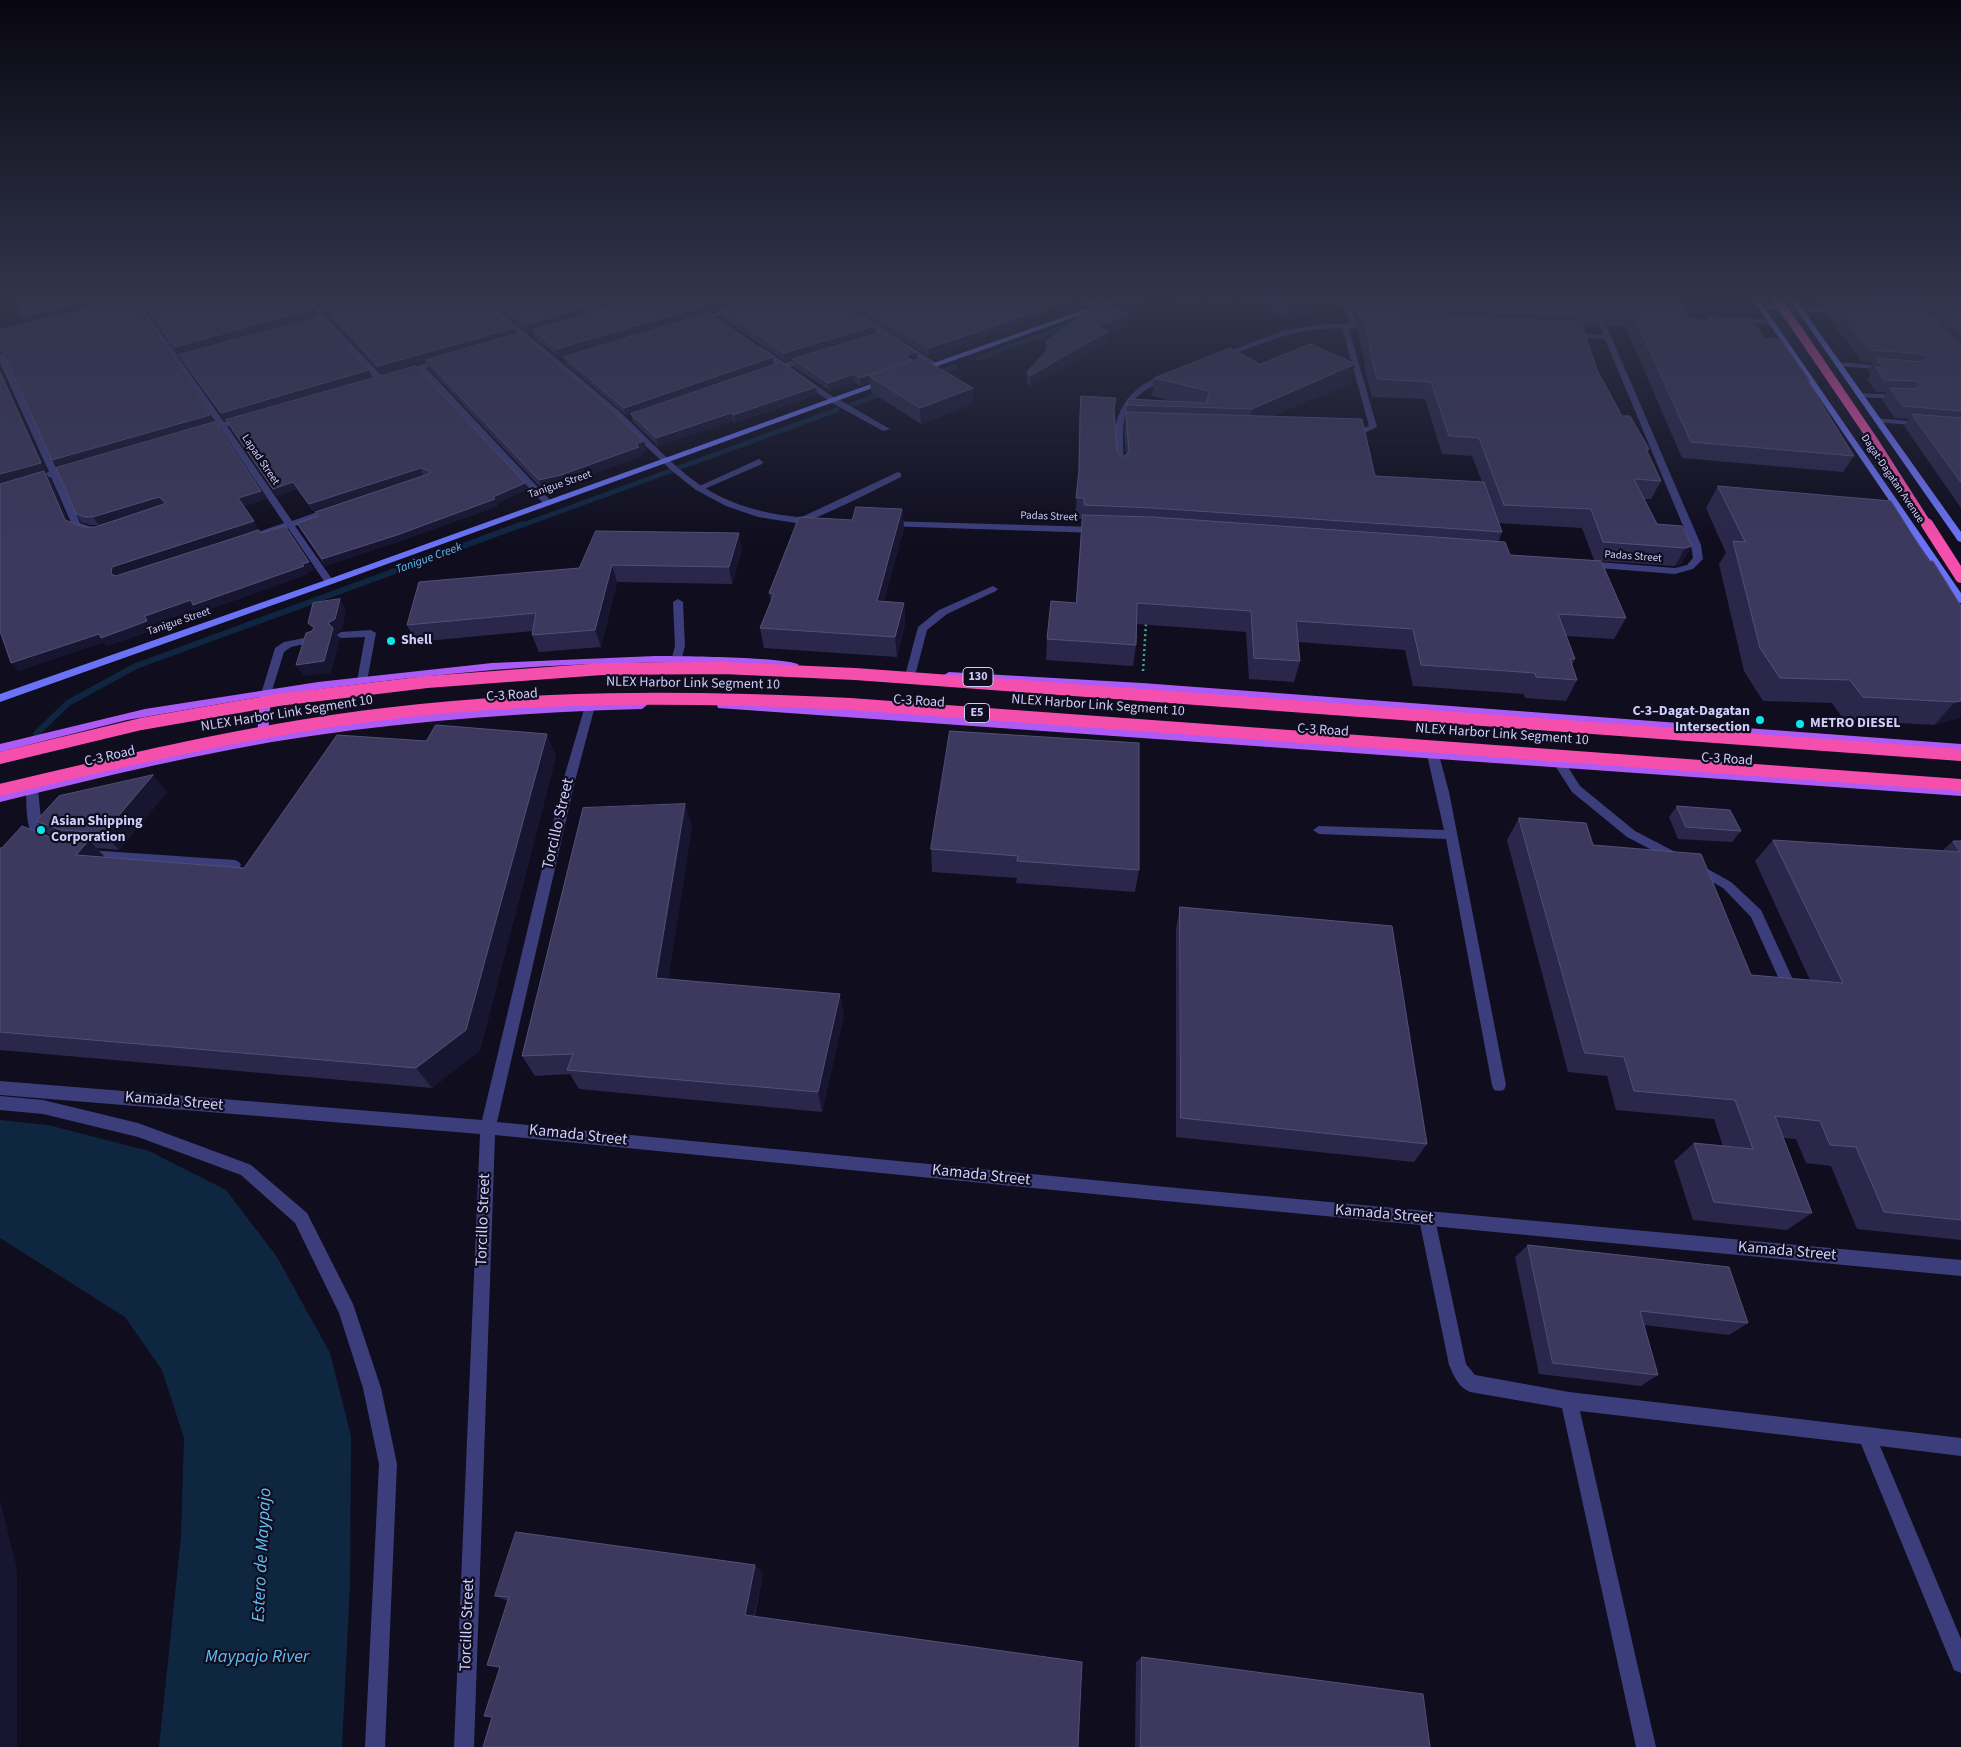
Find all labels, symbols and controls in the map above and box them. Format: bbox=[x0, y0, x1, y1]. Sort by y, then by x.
street label: Lapad Street bbox=[238, 432, 282, 488]
street label: Dagat-Dagatan Avenue bbox=[1857, 432, 1927, 526]
street label: Tanigue Street bbox=[527, 468, 593, 502]
street label: Padas Street bbox=[1020, 509, 1078, 525]
water label: Tanigue Creek bbox=[394, 540, 464, 578]
street label: Padas Street bbox=[1604, 548, 1662, 566]
street label: Tanigue Street bbox=[146, 605, 212, 639]
place label: Shell bbox=[401, 633, 432, 649]
marker: Shell bbox=[385, 635, 397, 647]
road number: 130 bbox=[963, 668, 993, 686]
street label: NLEX Harbor Link Segment 10 bbox=[606, 674, 780, 694]
street label: C-3 Road bbox=[486, 686, 538, 706]
street label: NLEX Harbor Link Segment 10 bbox=[200, 692, 374, 736]
street label: C-3 Road bbox=[893, 692, 945, 712]
street label: NLEX Harbor Link Segment 10 bbox=[1011, 692, 1185, 720]
road number: E5 bbox=[964, 704, 990, 722]
place label: C-3–Dagat-Dagatan Intersection bbox=[1632, 704, 1750, 736]
marker: C-3–Dagat-Dagatan Intersection bbox=[1754, 714, 1766, 726]
place label: METRO DIESEL bbox=[1810, 716, 1901, 732]
marker: METRO DIESEL bbox=[1794, 718, 1806, 730]
street label: C-3 Road bbox=[1297, 721, 1349, 741]
street label: NLEX Harbor Link Segment 10 bbox=[1415, 721, 1589, 749]
street label: C-3 Road bbox=[83, 743, 137, 771]
street label: C-3 Road bbox=[1701, 750, 1753, 770]
street label: Torcillo Street bbox=[539, 777, 579, 871]
place label: Asian Shipping Corporation bbox=[51, 814, 142, 846]
marker: Asian Shipping Corporation bbox=[35, 824, 47, 836]
street label: Kamada Street bbox=[124, 1088, 224, 1116]
street label: Kamada Street bbox=[528, 1121, 628, 1151]
street label: Kamada Street bbox=[931, 1161, 1031, 1191]
street label: Torcillo Street bbox=[473, 1173, 495, 1267]
street label: Kamada Street bbox=[1334, 1201, 1434, 1229]
street label: Kamada Street bbox=[1737, 1238, 1837, 1266]
water label: Estero de Maypajo bbox=[249, 1487, 277, 1623]
street label: Torcillo Street bbox=[457, 1578, 479, 1672]
water label: Maypajo River bbox=[205, 1647, 309, 1669]

